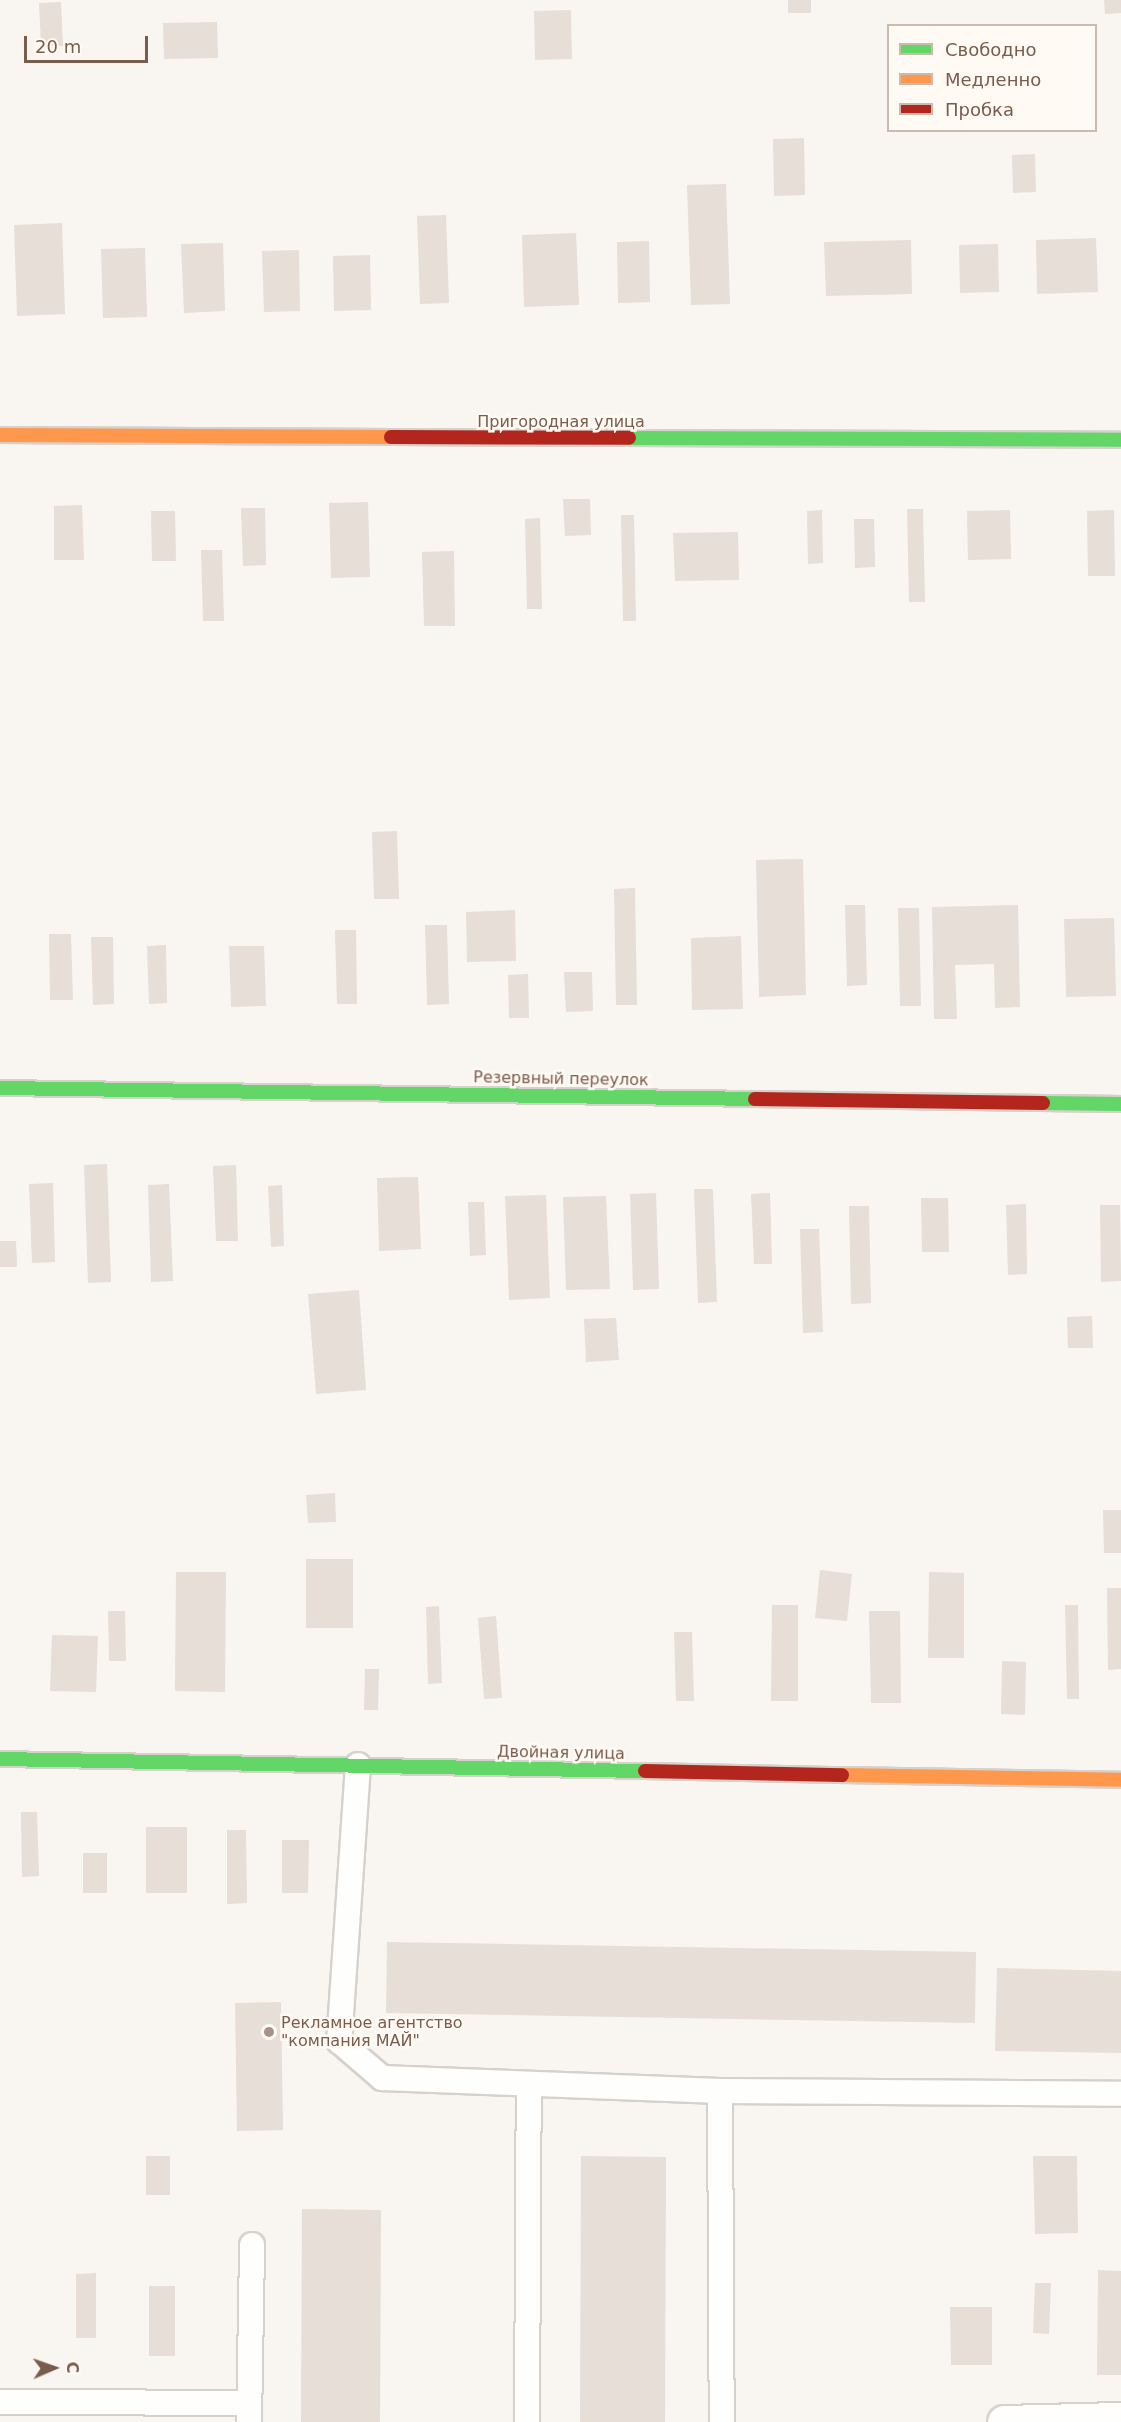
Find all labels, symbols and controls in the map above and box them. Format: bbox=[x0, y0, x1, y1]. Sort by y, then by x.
scale bar bbox=[27, 24, 152, 62]
legend bbox=[887, 24, 1097, 132]
text: 20 m bbox=[35, 36, 81, 57]
text: Свободно bbox=[945, 39, 1037, 60]
text: Медленно bbox=[945, 69, 1041, 90]
text: Пробка bbox=[945, 99, 1014, 120]
street label: Пригородная улица bbox=[477, 412, 645, 432]
street label: Резервный переулок bbox=[473, 1068, 649, 1090]
street label: Двойная улица bbox=[497, 1742, 625, 1764]
place label: Рекламное агентство "компания МАЙ" bbox=[281, 2013, 463, 2051]
marker: Рекламное агентство "компания МАЙ" bbox=[262, 2025, 276, 2039]
north arrow bbox=[24, 2338, 84, 2398]
text: С bbox=[63, 2361, 82, 2374]

